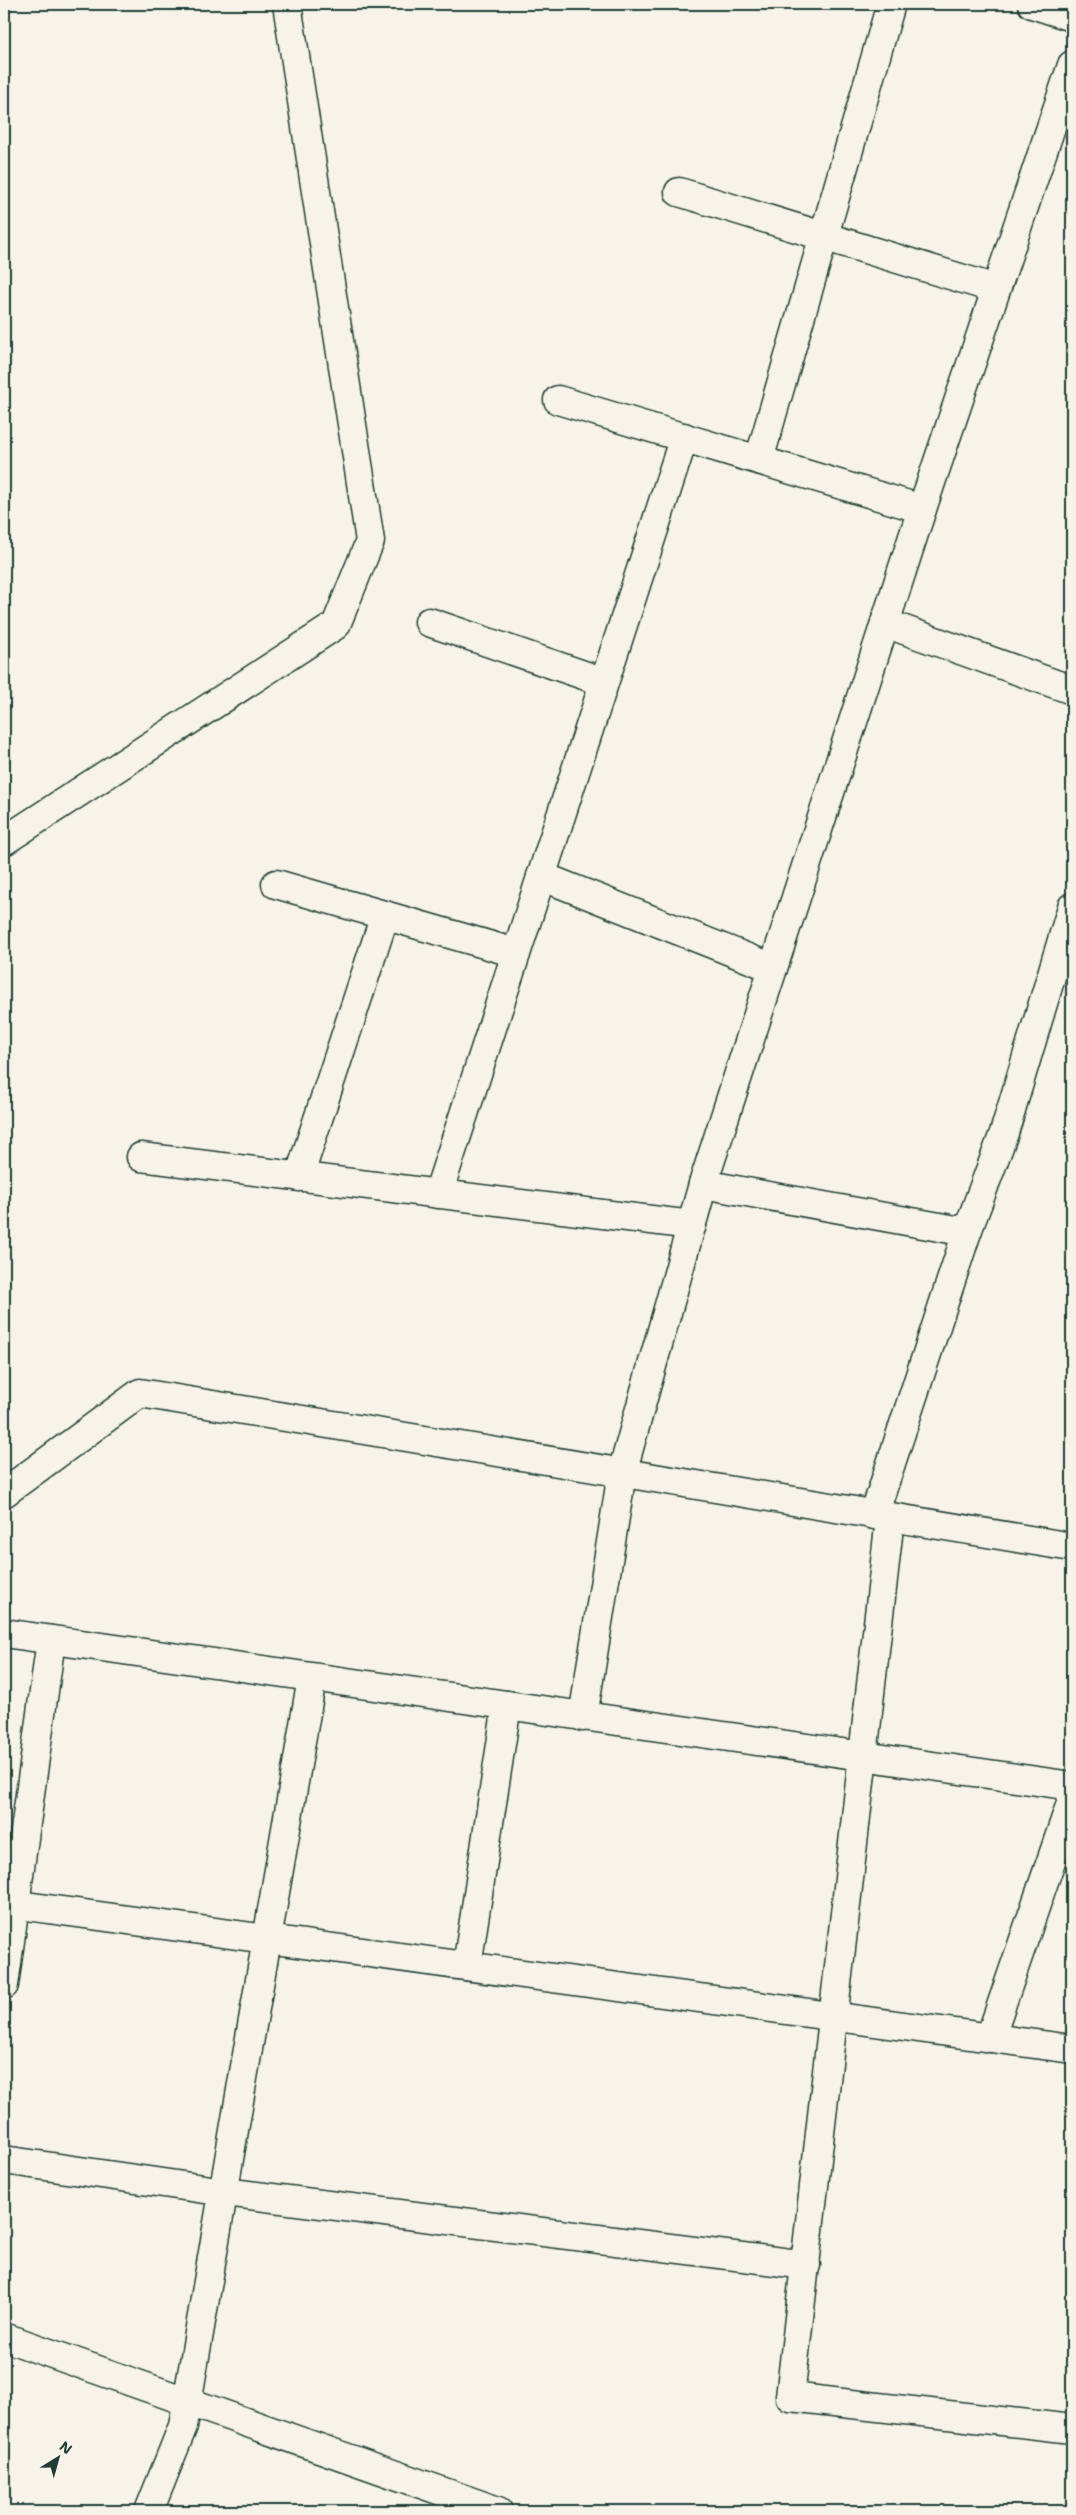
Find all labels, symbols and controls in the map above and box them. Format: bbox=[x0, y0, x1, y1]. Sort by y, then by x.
north arrow bbox=[32, 2432, 82, 2482]
text: N bbox=[56, 2437, 76, 2458]

